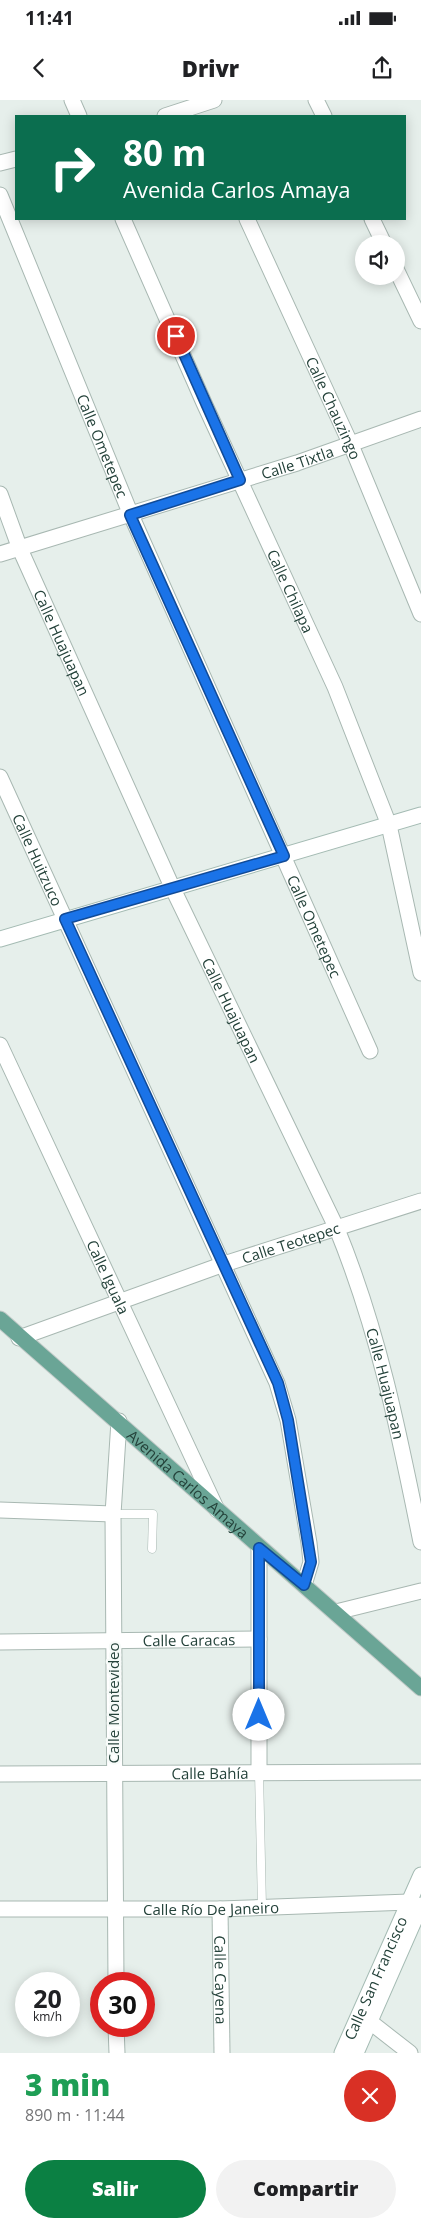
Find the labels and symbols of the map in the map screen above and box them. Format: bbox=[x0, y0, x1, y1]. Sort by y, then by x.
pin bbox=[155, 315, 197, 357]
street label: Calle Chauzingo bbox=[302, 353, 366, 462]
street label: Calle Ometepec bbox=[73, 391, 133, 501]
street label: Calle Tixtla bbox=[258, 441, 336, 483]
street label: Calle Chilapa bbox=[263, 546, 319, 636]
street label: Calle Huajuapan bbox=[29, 586, 95, 699]
street label: Calle Huitzuco bbox=[8, 810, 68, 909]
street label: Calle Ometepec bbox=[283, 872, 346, 981]
street label: Calle Huajuapan bbox=[198, 954, 265, 1066]
street label: Calle Teotepec bbox=[239, 1218, 342, 1268]
street label: Calle Iguala bbox=[82, 1237, 134, 1317]
street label: Calle Huajuapan bbox=[362, 1325, 409, 1441]
street label: Avenida Carlos Amaya bbox=[123, 1425, 253, 1542]
street label: Calle Caracas bbox=[143, 1629, 235, 1650]
street label: Calle Montevideo bbox=[103, 1642, 123, 1764]
position arrow bbox=[232, 1688, 284, 1740]
street label: Calle Bahía bbox=[171, 1763, 249, 1783]
street label: Calle Río De Janeiro bbox=[143, 1897, 279, 1919]
street label: Calle San Francisco bbox=[339, 1913, 411, 2043]
street label: Calle Cayena bbox=[210, 1935, 232, 2025]
speed limit sign: 30 bbox=[90, 1972, 155, 2037]

